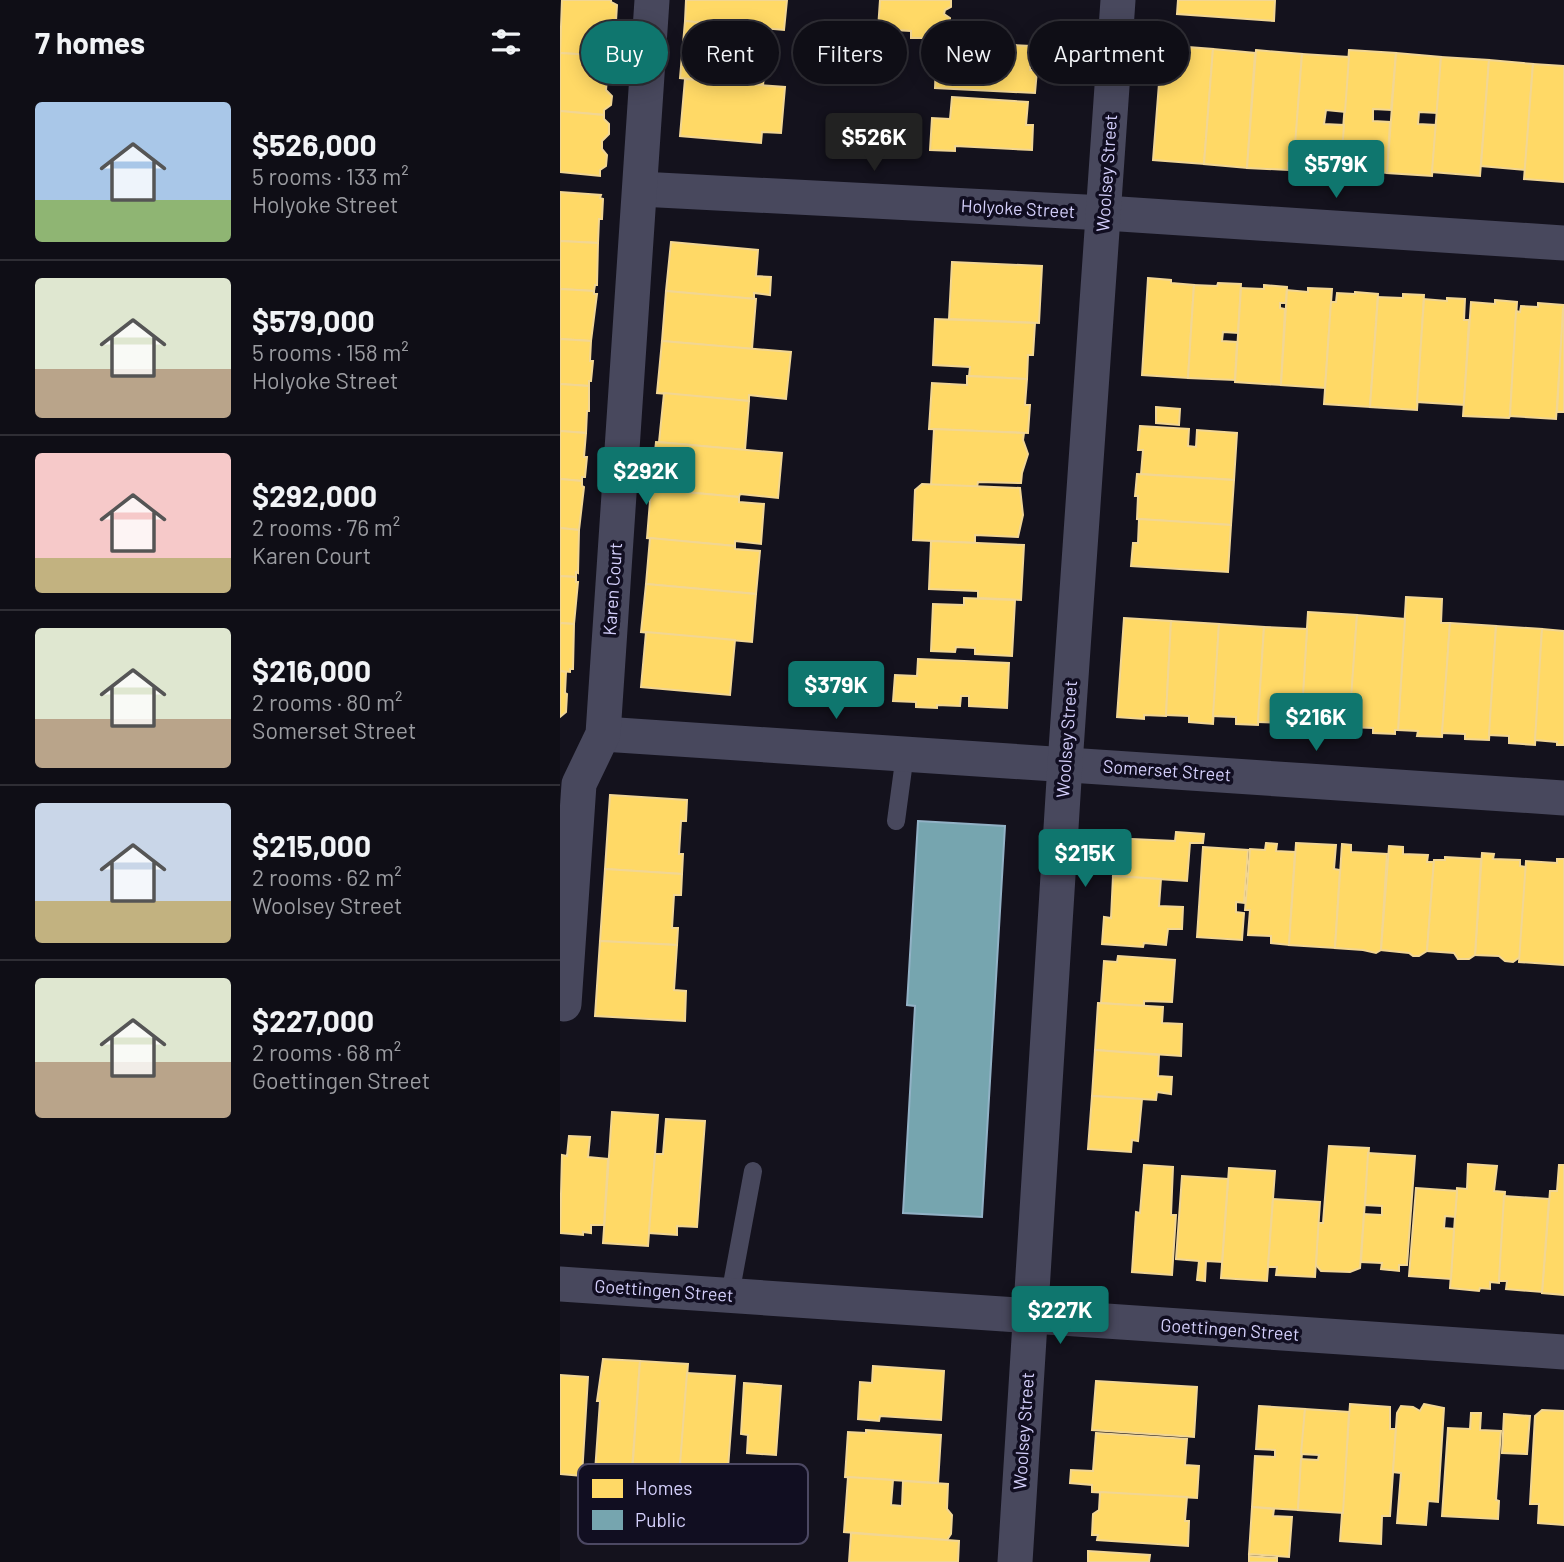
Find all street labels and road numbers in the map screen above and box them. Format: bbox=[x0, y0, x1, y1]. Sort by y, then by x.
street label: Woolsey Street bbox=[1091, 113, 1121, 232]
street label: Holyoke Street bbox=[960, 194, 1076, 222]
street label: Karen Court bbox=[598, 542, 626, 636]
street label: Woolsey Street bbox=[1051, 679, 1081, 798]
street label: Somerset Street bbox=[1102, 755, 1232, 785]
street label: Goettingen Street bbox=[594, 1274, 734, 1306]
street label: Goettingen Street bbox=[1160, 1313, 1300, 1345]
street label: Woolsey Street bbox=[1008, 1371, 1038, 1490]

